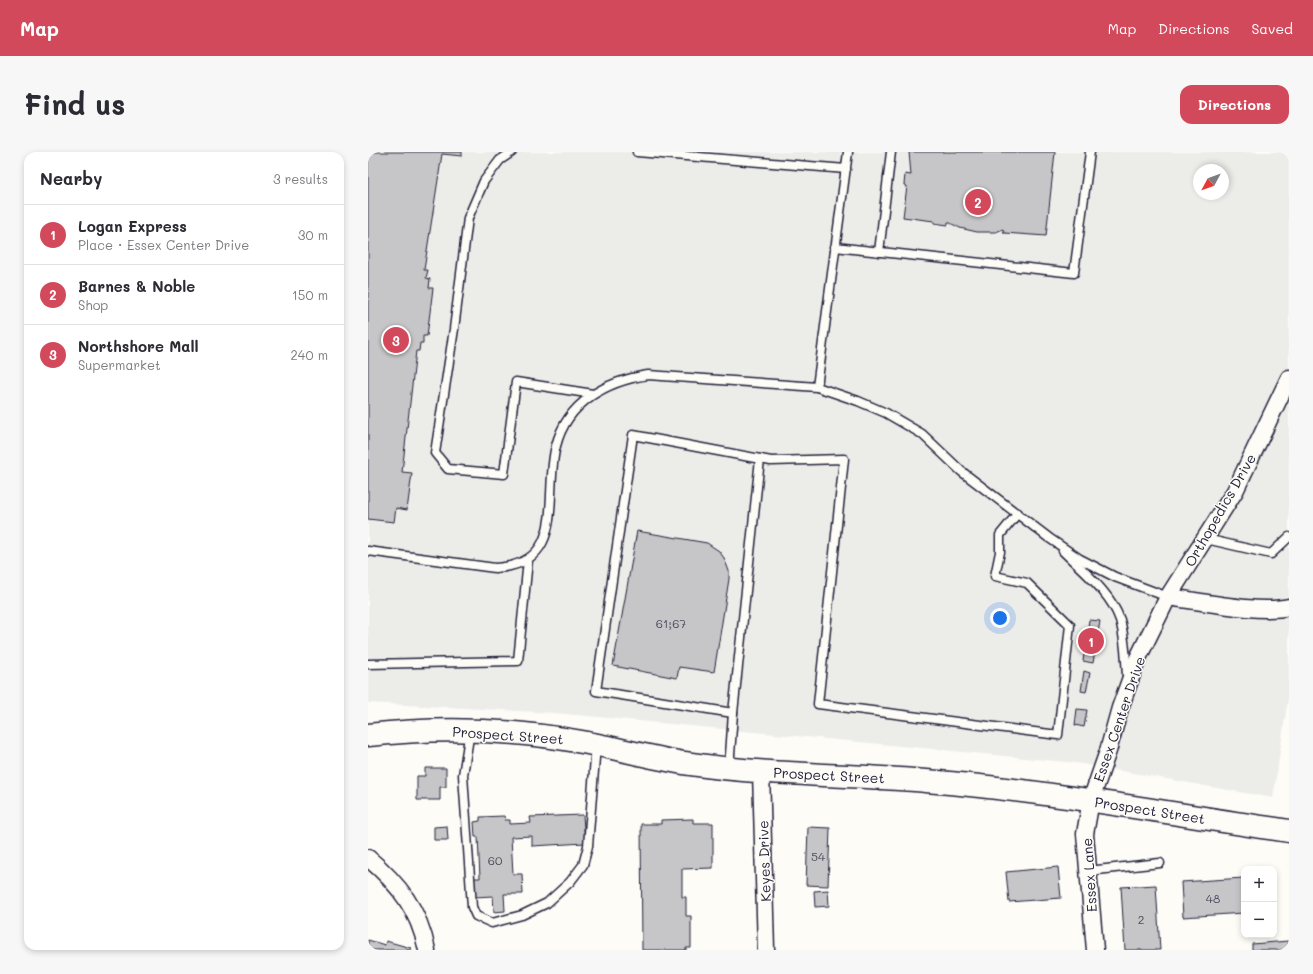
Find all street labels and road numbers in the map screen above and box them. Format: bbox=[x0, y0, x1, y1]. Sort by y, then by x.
street label: Orthopedics Drive bbox=[1180, 450, 1260, 570]
street label: Essex Center Drive bbox=[1089, 654, 1149, 784]
street label: Prospect Street bbox=[452, 722, 564, 748]
street label: Prospect Street bbox=[773, 763, 885, 787]
street label: Prospect Street bbox=[1093, 792, 1207, 828]
street label: Keyes Drive bbox=[753, 820, 775, 902]
street label: Essex Lane bbox=[1077, 837, 1101, 913]

